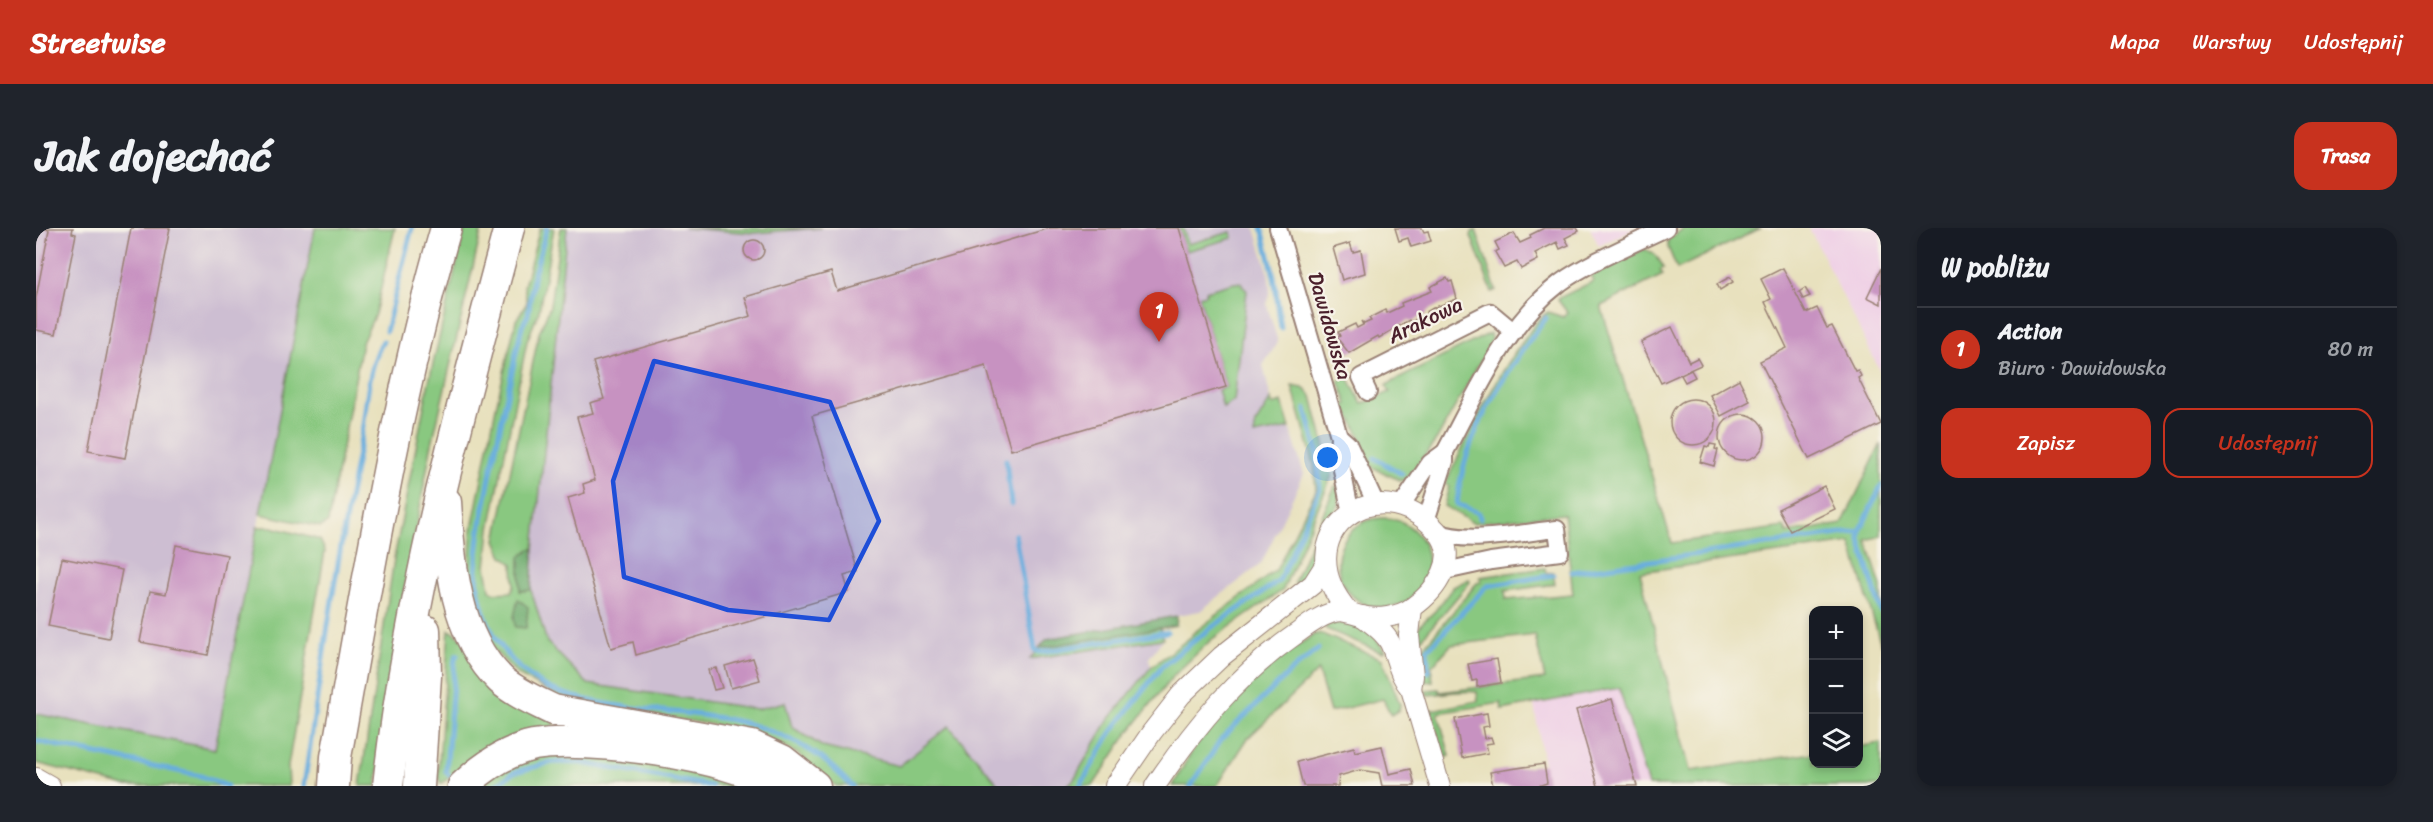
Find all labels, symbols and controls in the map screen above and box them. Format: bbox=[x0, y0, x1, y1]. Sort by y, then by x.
text: Streetwise bbox=[30, 18, 166, 67]
text: Mapa bbox=[2110, 23, 2159, 61]
text: Warstwy bbox=[2192, 23, 2271, 61]
text: Udostępnij bbox=[2304, 23, 2403, 61]
text: Jak dojechać bbox=[36, 119, 271, 193]
button: Trasa bbox=[2294, 122, 2397, 190]
text: W pobliżu bbox=[1941, 244, 2050, 290]
street label: Dawidowska bbox=[1296, 268, 1364, 385]
street label: Arakowa bbox=[1380, 285, 1470, 355]
pin: 1 bbox=[1140, 292, 1178, 342]
text: Action bbox=[1998, 312, 2062, 351]
text: 1 bbox=[1956, 332, 1965, 367]
text: 80 m bbox=[2328, 332, 2373, 367]
text: Biuro · Dawidowska bbox=[1998, 351, 2166, 386]
button: Zapisz bbox=[1941, 408, 2151, 478]
button: Udostępnij bbox=[2163, 408, 2373, 478]
your location bbox=[1313, 443, 1342, 472]
map controls bbox=[1809, 606, 1863, 768]
button: + bbox=[1809, 606, 1863, 660]
button: − bbox=[1809, 660, 1863, 714]
button: layers bbox=[1809, 714, 1863, 768]

